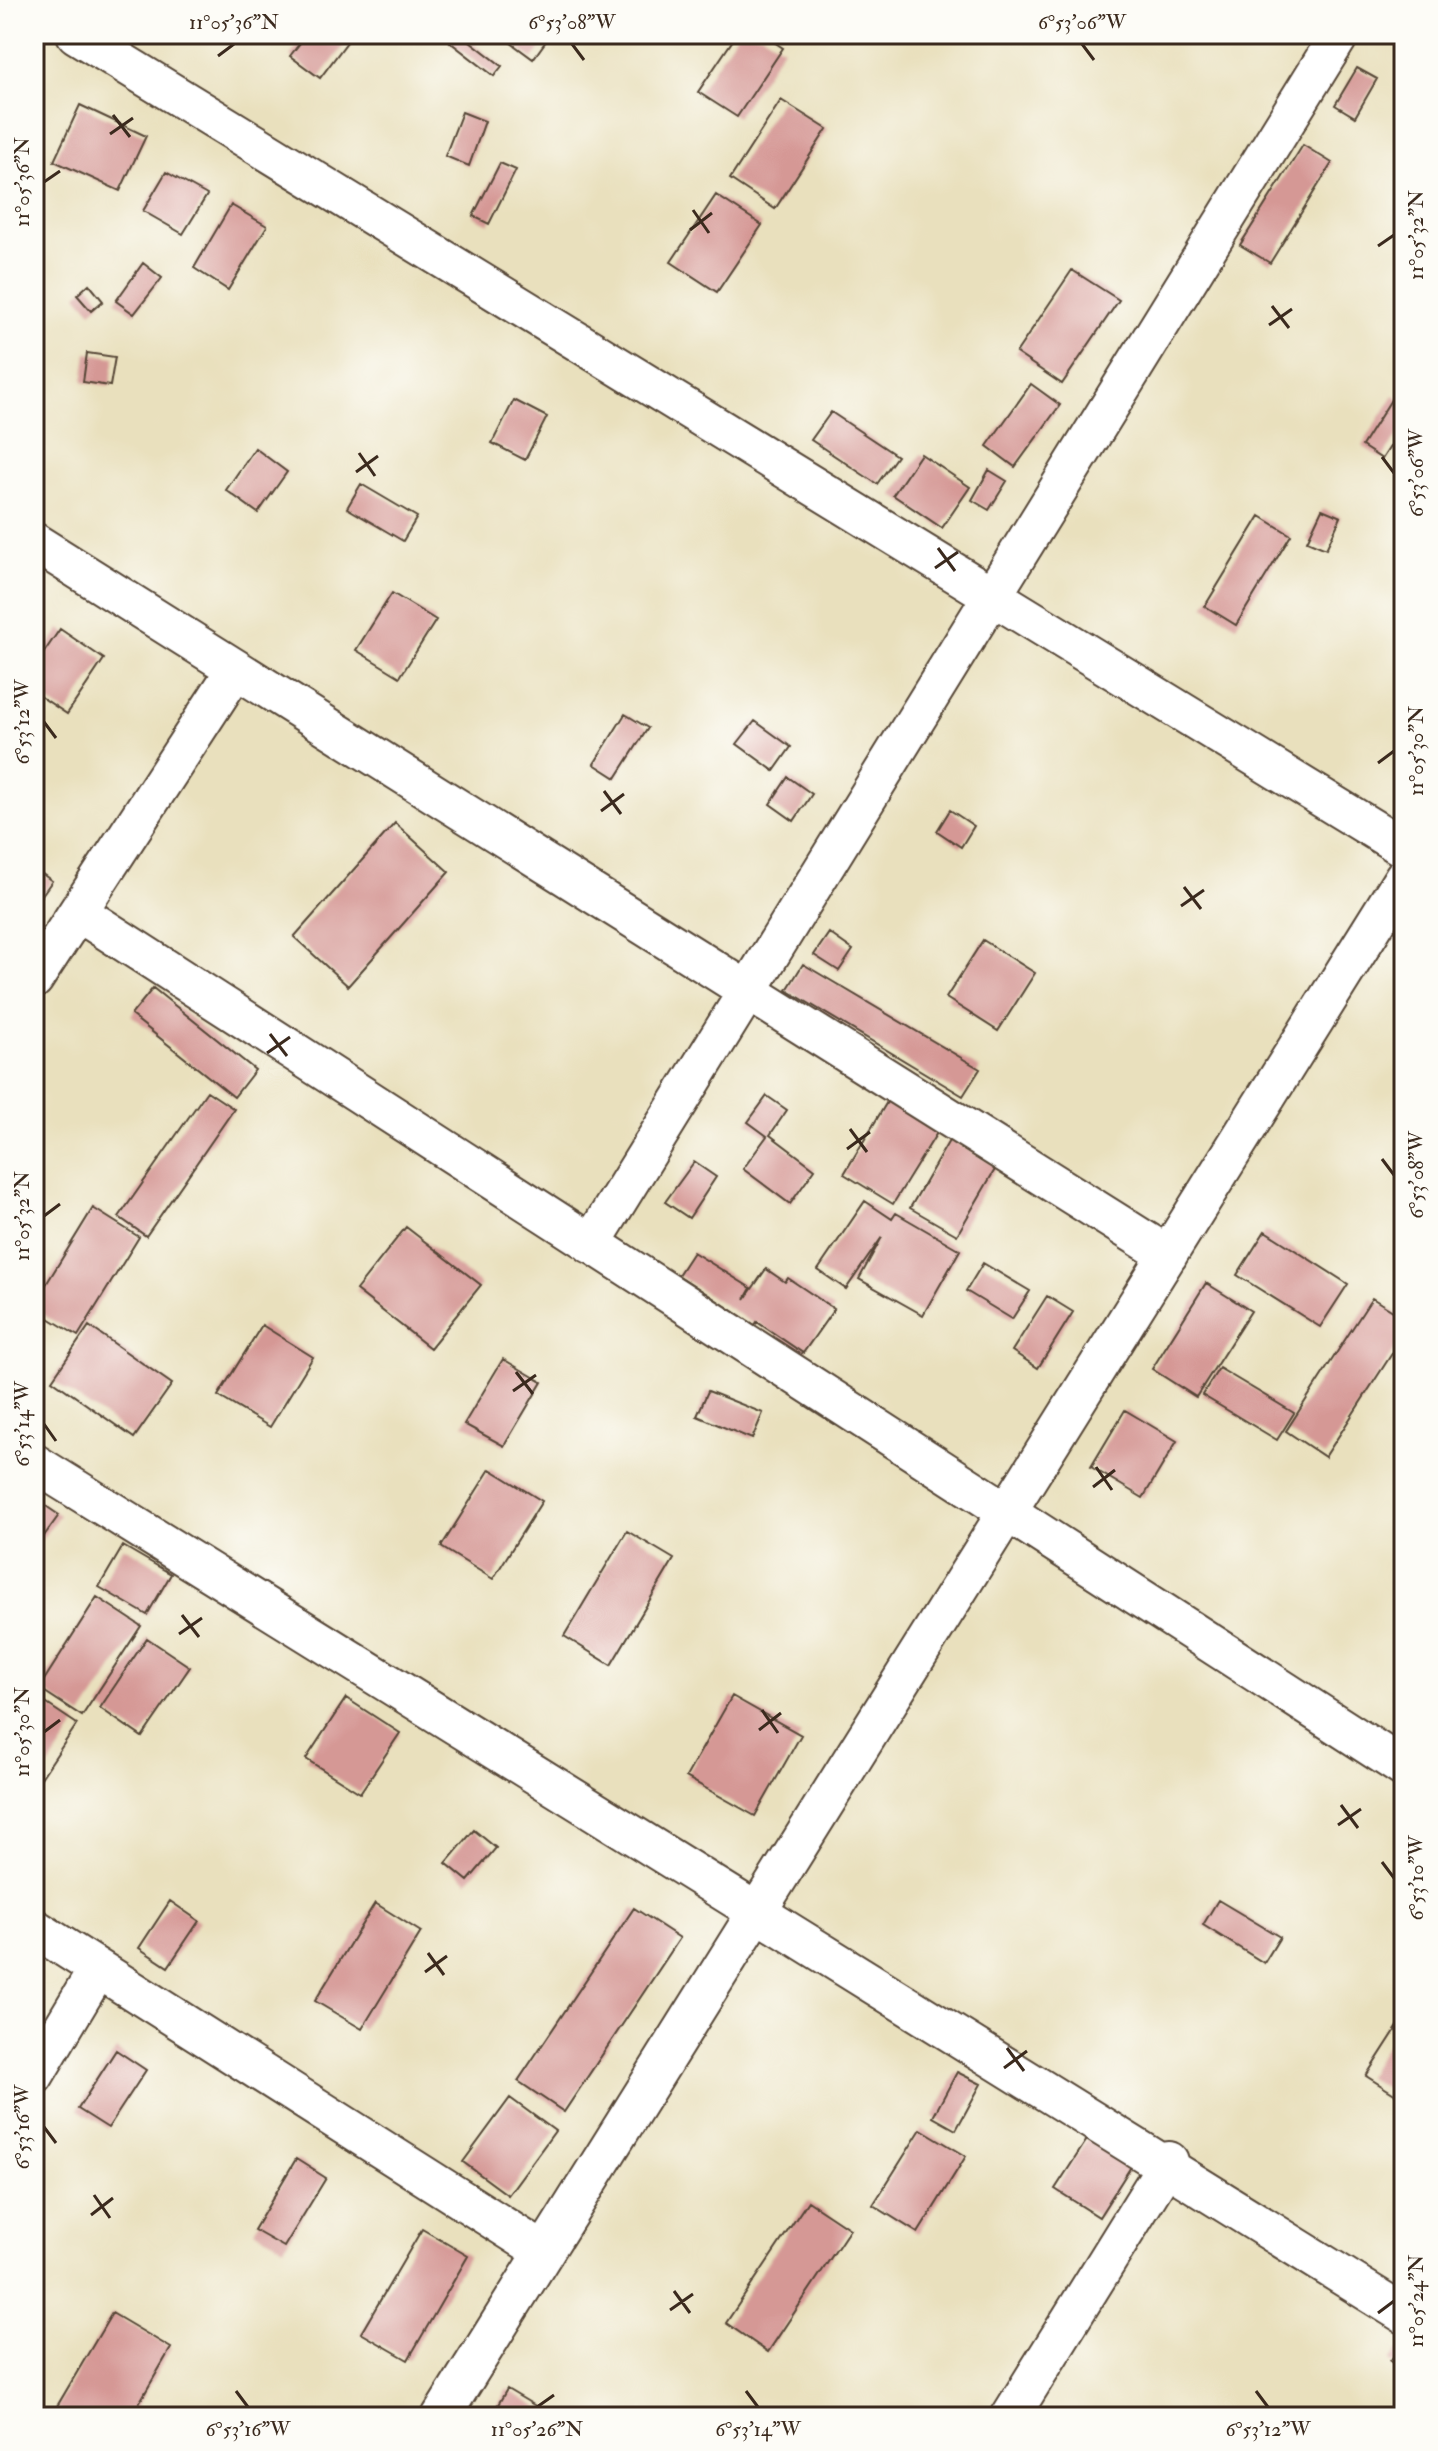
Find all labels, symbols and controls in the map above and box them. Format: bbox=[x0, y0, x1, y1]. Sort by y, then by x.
text: 11°05'36"N bbox=[189, 10, 279, 35]
text: 6°53'08"W bbox=[528, 10, 616, 35]
text: 6°53'06"W bbox=[1038, 10, 1127, 35]
text: 11°05'36"N bbox=[10, 137, 35, 227]
text: 11°05'32"N bbox=[1404, 190, 1429, 280]
text: 6°53'06"W bbox=[1404, 428, 1429, 517]
text: 6°53'12"W bbox=[10, 679, 35, 765]
text: 11°05'30"N bbox=[1404, 706, 1429, 796]
text: 6°53'08"W bbox=[1404, 1131, 1429, 1219]
text: 11°05'32"N bbox=[10, 1171, 35, 1261]
text: 6°53'14"W bbox=[10, 1380, 35, 1467]
text: 11°05'30"N bbox=[10, 1687, 35, 1777]
text: 6°53'10"W bbox=[1404, 1835, 1429, 1921]
text: 6°53'16"W bbox=[10, 2084, 35, 2169]
text: 11°05'24"N bbox=[1404, 2254, 1429, 2348]
text: 6°53'16"W bbox=[206, 2417, 291, 2442]
text: 11°05'26"N bbox=[491, 2417, 583, 2442]
text: 6°53'14"W bbox=[715, 2417, 802, 2442]
text: 6°53'12"W bbox=[1225, 2417, 1311, 2442]

